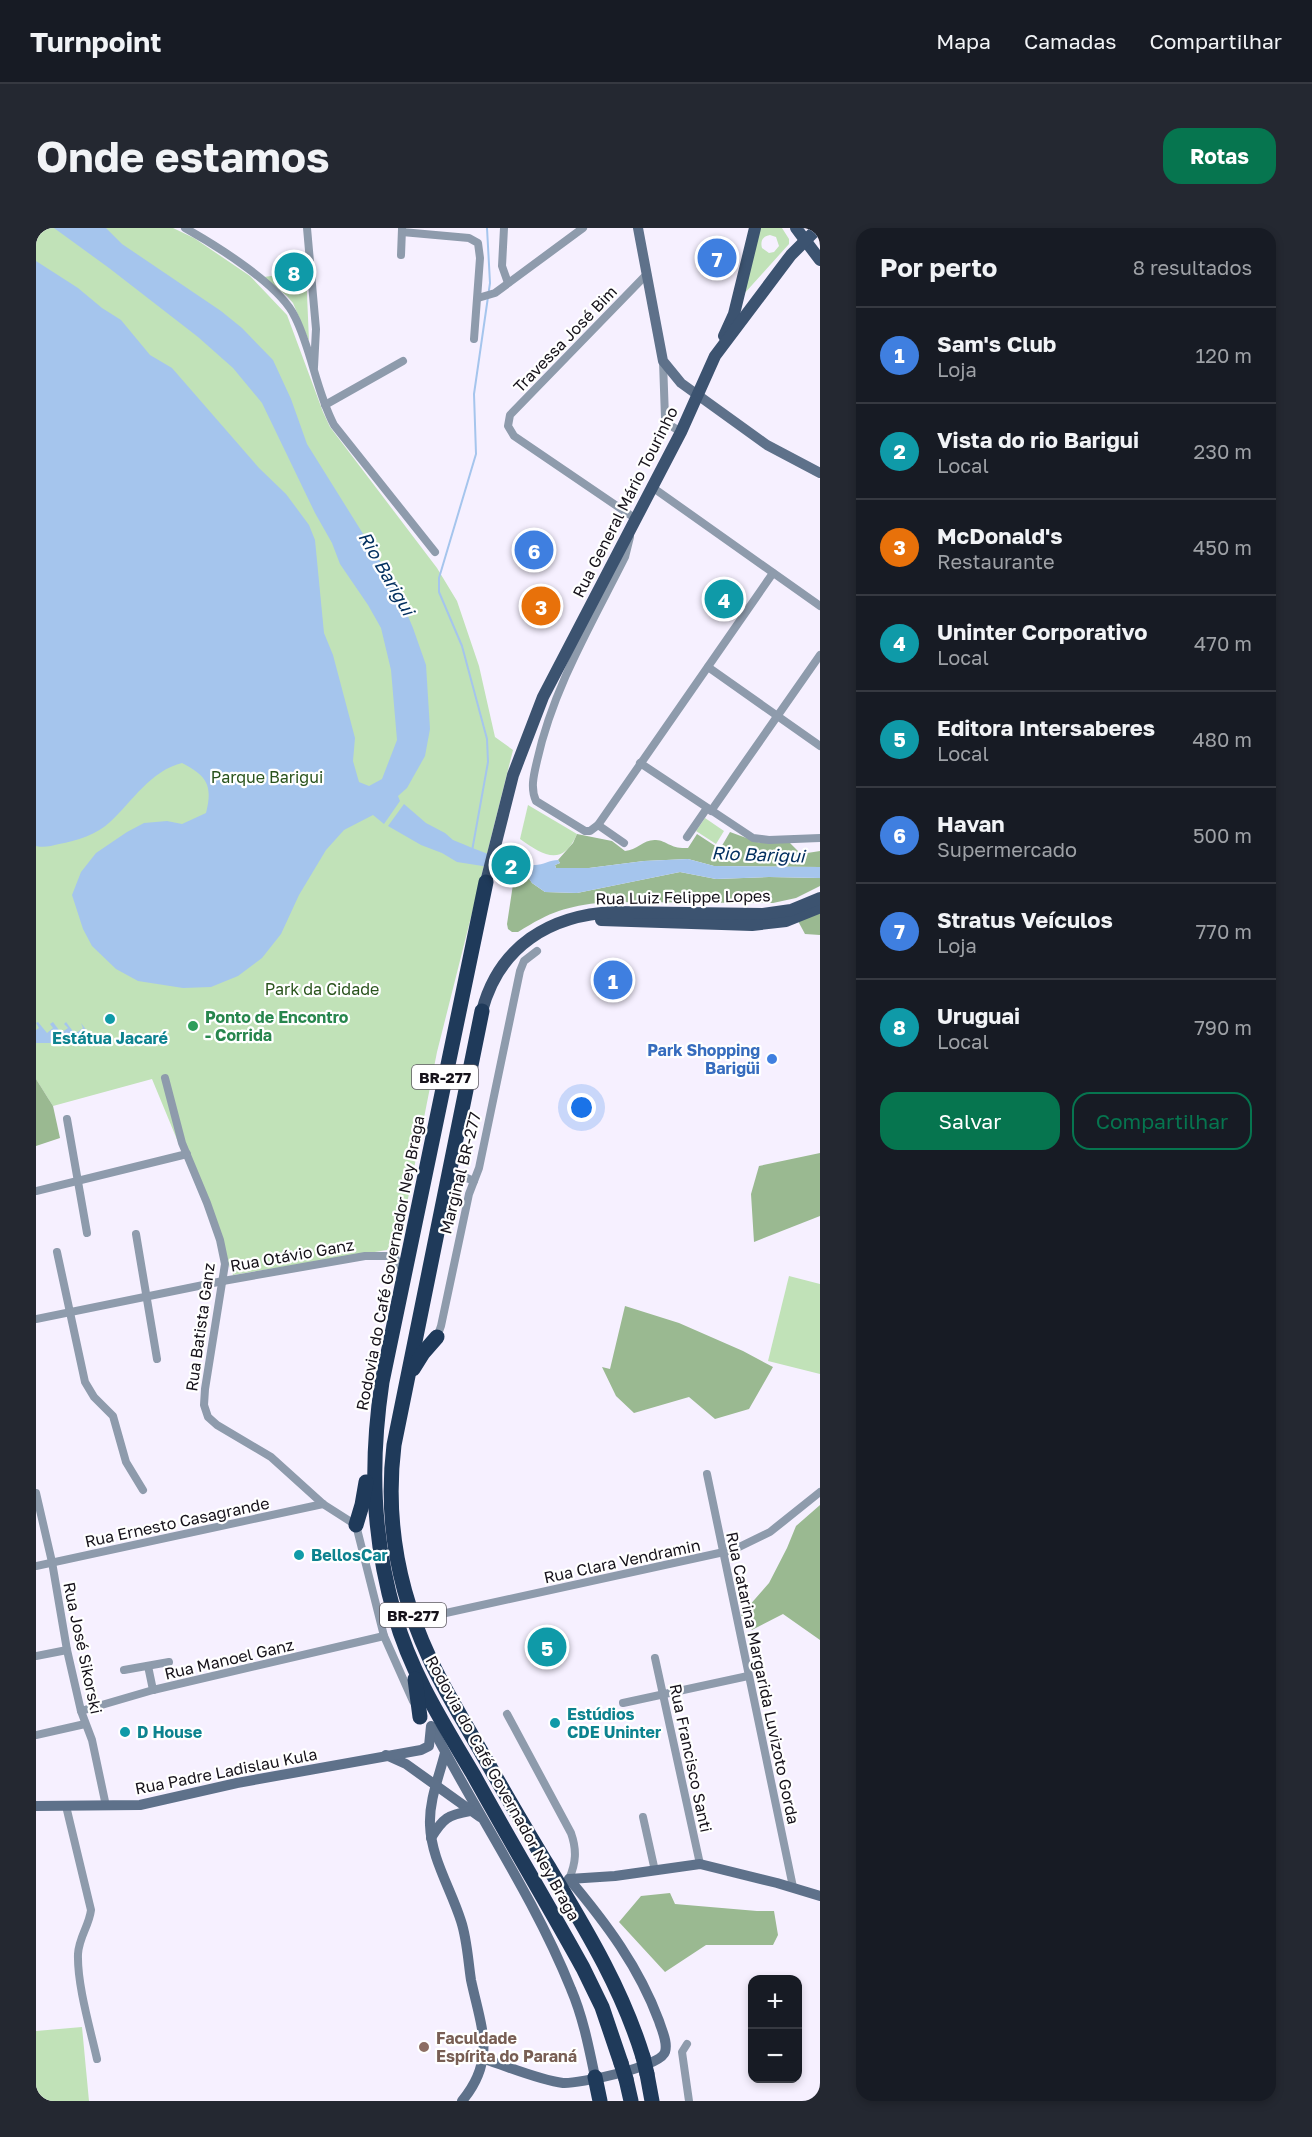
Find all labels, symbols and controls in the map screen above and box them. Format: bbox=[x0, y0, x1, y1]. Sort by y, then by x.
text: Turnpoint bbox=[30, 25, 161, 58]
text: Mapa bbox=[936, 28, 991, 54]
text: Camadas bbox=[1024, 28, 1116, 54]
text: Compartilhar bbox=[1149, 28, 1282, 54]
button: Rotas bbox=[1163, 128, 1276, 184]
text: Onde estamos bbox=[36, 131, 330, 181]
pin: 7 bbox=[698, 236, 736, 280]
pin: 8 bbox=[274, 250, 314, 294]
text: Por perto bbox=[880, 252, 997, 283]
text: 8 resultados bbox=[1133, 255, 1252, 279]
street label: Travessa José Bim bbox=[509, 281, 621, 397]
text: Sam's Club bbox=[937, 330, 1056, 357]
text: 1 bbox=[894, 343, 905, 367]
text: 120 m bbox=[1196, 343, 1252, 367]
text: Loja bbox=[937, 357, 977, 381]
street label: Rua General Mário Tourinho bbox=[568, 403, 682, 601]
text: Vista do rio Barigui bbox=[937, 426, 1139, 453]
text: 2 bbox=[893, 439, 906, 463]
text: 230 m bbox=[1194, 439, 1252, 463]
text: Local bbox=[937, 453, 989, 477]
text: McDonald's bbox=[937, 522, 1063, 549]
water label: Rio Barigui bbox=[354, 527, 421, 621]
pin: 6 bbox=[514, 528, 554, 572]
text: 3 bbox=[893, 535, 906, 559]
text: 450 m bbox=[1193, 535, 1252, 559]
text: Restaurante bbox=[937, 549, 1055, 573]
pin: 4 bbox=[704, 576, 744, 622]
pin: 3 bbox=[522, 584, 560, 628]
text: Uninter Corporativo bbox=[937, 618, 1148, 645]
text: 4 bbox=[893, 631, 906, 655]
text: 470 m bbox=[1194, 631, 1252, 655]
text: Local bbox=[937, 645, 989, 669]
text: Editora Intersaberes bbox=[937, 714, 1155, 741]
text: 5 bbox=[893, 727, 906, 751]
text: 480 m bbox=[1193, 727, 1252, 751]
text: Local bbox=[937, 741, 989, 765]
park label: Parque Barigui bbox=[211, 767, 323, 787]
text: Havan bbox=[937, 810, 1005, 837]
text: 6 bbox=[893, 823, 906, 847]
text: 500 m bbox=[1193, 823, 1252, 847]
text: Supermercado bbox=[937, 837, 1077, 861]
water label: Rio Barigui bbox=[711, 841, 807, 867]
pin: 2 bbox=[492, 842, 530, 888]
street label: Rua Luiz Felippe Lopes bbox=[595, 885, 771, 909]
text: Stratus Veículos bbox=[937, 906, 1113, 933]
text: 7 bbox=[894, 919, 905, 943]
text: 770 m bbox=[1196, 919, 1252, 943]
text: Loja bbox=[937, 933, 977, 957]
pin: 1 bbox=[594, 958, 632, 1002]
park label: Park da Cidade bbox=[265, 979, 379, 999]
text: Uruguai bbox=[937, 1002, 1020, 1029]
place label: Ponto de Encontro - Corrida bbox=[205, 1007, 349, 1045]
marker: Estátua Jacaré bbox=[103, 1012, 117, 1026]
text: 8 bbox=[893, 1015, 906, 1039]
text: 790 m bbox=[1194, 1015, 1252, 1039]
marker: Ponto de Encontro - Corrida bbox=[186, 1019, 200, 1033]
place label: Estátua Jacaré bbox=[52, 1028, 168, 1048]
text: Local bbox=[937, 1029, 989, 1053]
place label: Park Shopping Barigüi bbox=[647, 1040, 760, 1078]
marker: Park Shopping Barigüi bbox=[765, 1052, 779, 1066]
road number: BR-277 bbox=[412, 1065, 478, 1089]
button: Salvar bbox=[880, 1092, 1060, 1150]
button: Compartilhar bbox=[1072, 1092, 1252, 1150]
your location bbox=[567, 1093, 596, 1122]
street label: Marginal BR-277 bbox=[435, 1110, 485, 1236]
street label: Rodovia do Café Governador Ney Braga bbox=[352, 1114, 428, 1412]
street label: Rua Otávio Ganz bbox=[229, 1234, 355, 1276]
street label: Rua Batista Ganz bbox=[181, 1261, 219, 1393]
street label: Rua Ernesto Casagrande bbox=[83, 1493, 271, 1551]
street label: Rua Catarina Margarida Luvizoto Gorda bbox=[722, 1530, 804, 1826]
street label: Rua Clara Vendramin bbox=[542, 1535, 702, 1587]
place label: BellosCar bbox=[311, 1545, 388, 1565]
marker: BellosCar bbox=[292, 1548, 306, 1562]
street label: Rua José Sikorski bbox=[59, 1580, 107, 1716]
road number: BR-277 bbox=[380, 1603, 446, 1627]
pin: 5 bbox=[528, 1624, 566, 1670]
street label: Rua Manoel Ganz bbox=[162, 1634, 296, 1684]
street label: Rodovia do Café Governador Ney Braga bbox=[421, 1652, 585, 1924]
street label: Rua Francisco Santi bbox=[665, 1682, 717, 1834]
place label: Estúdios CDE Uninter bbox=[567, 1704, 661, 1742]
marker: Estúdios CDE Uninter bbox=[548, 1716, 562, 1730]
place label: D House bbox=[137, 1722, 202, 1742]
marker: D House bbox=[118, 1725, 132, 1739]
street label: Rua Padre Ladislau Kula bbox=[133, 1744, 319, 1798]
map controls bbox=[748, 1975, 802, 2083]
button: + bbox=[748, 1975, 802, 2029]
place label: Faculdade Espírita do Paraná bbox=[436, 2028, 577, 2066]
button: − bbox=[748, 2029, 802, 2083]
marker: Faculdade Espírita do Paraná bbox=[417, 2040, 431, 2054]

